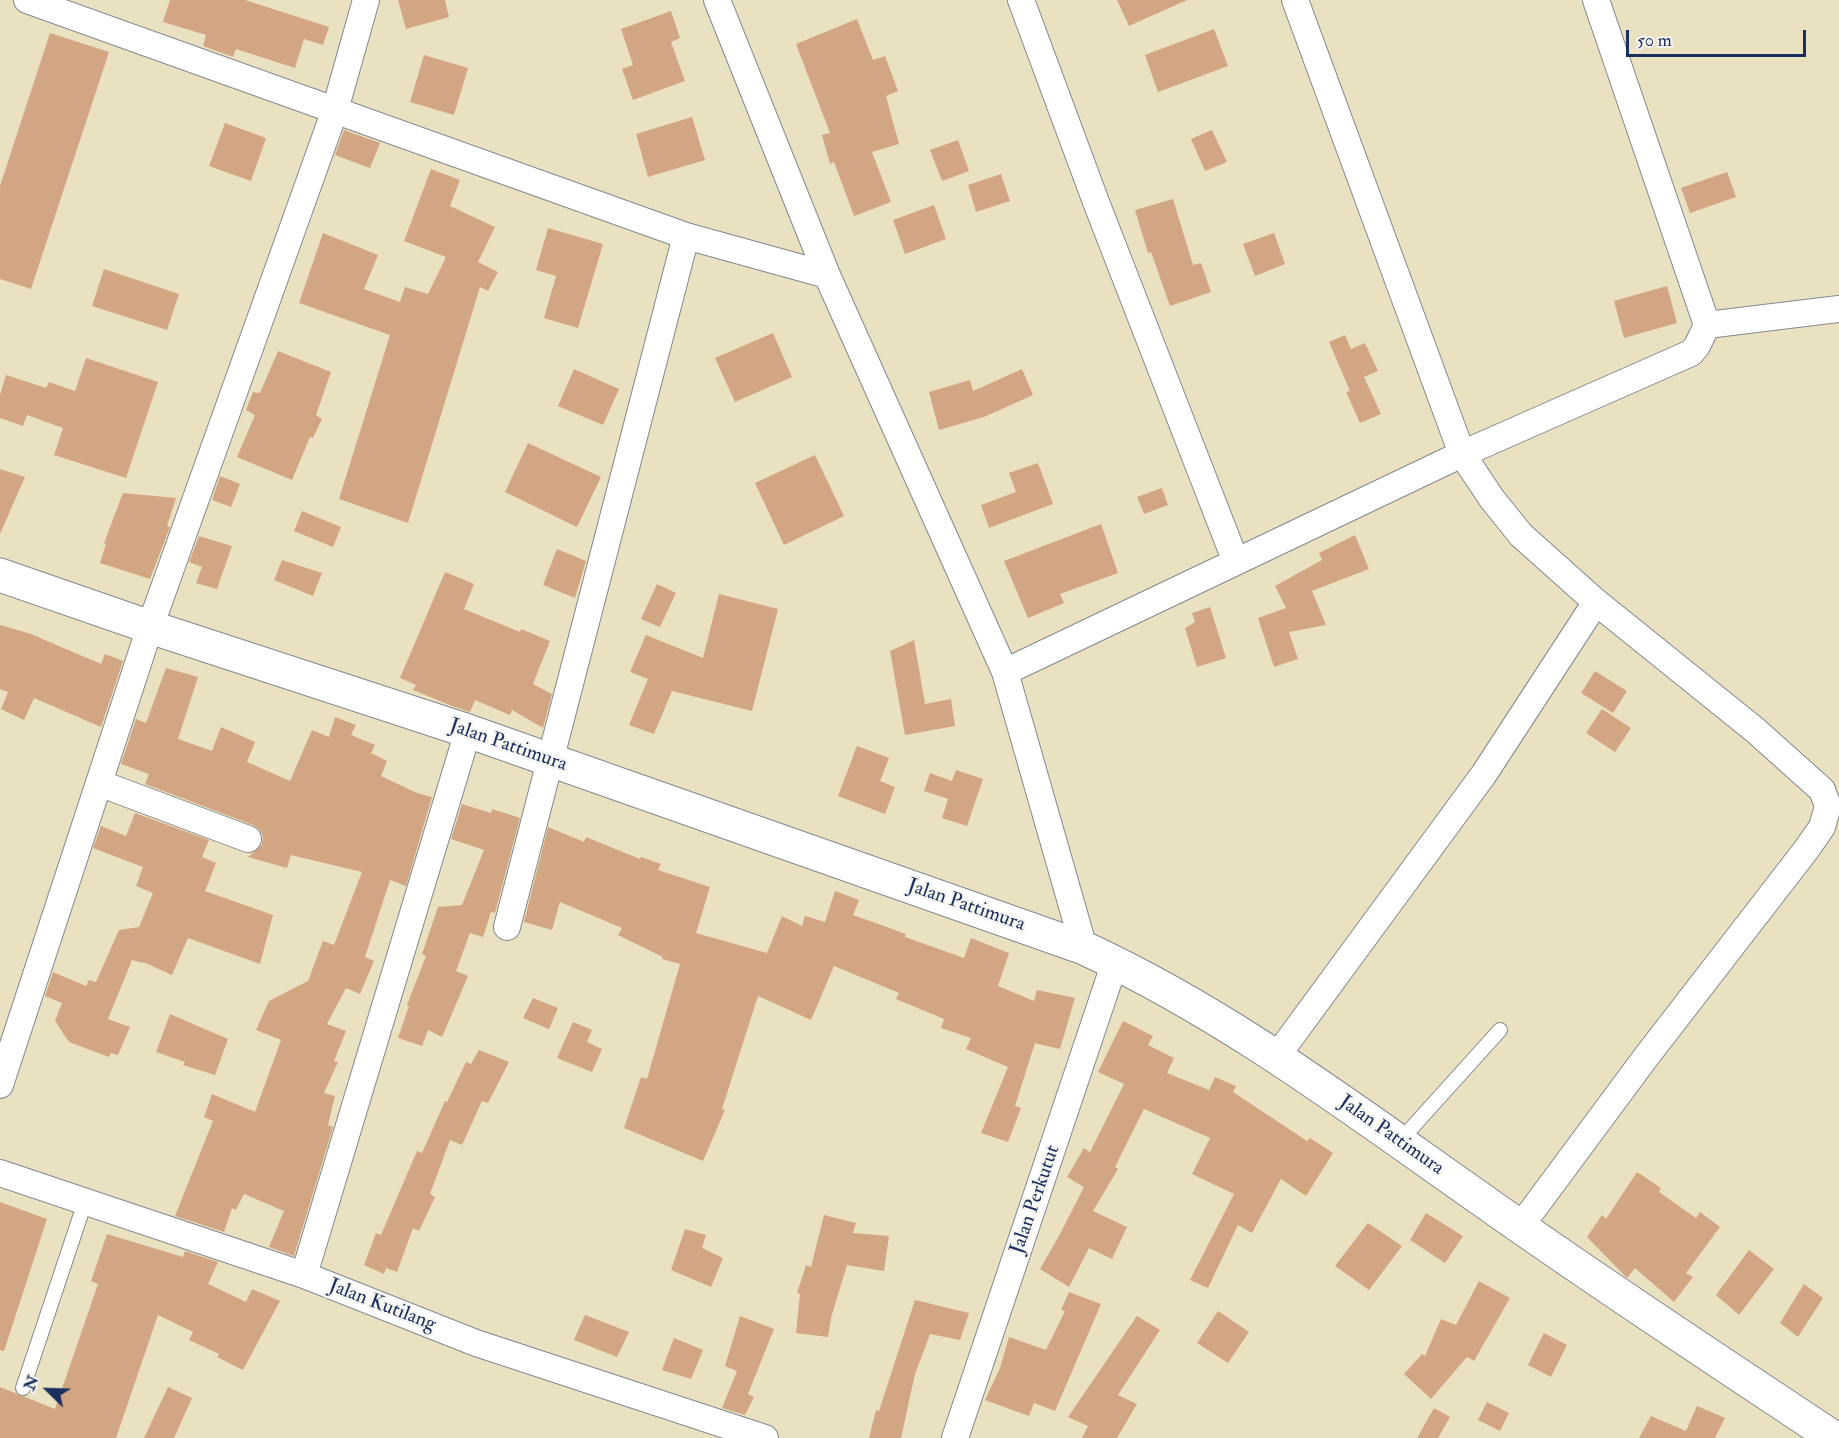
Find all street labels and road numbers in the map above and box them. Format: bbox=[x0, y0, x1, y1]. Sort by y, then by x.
street label: Jalan Pattimura bbox=[446, 715, 570, 777]
street label: Jalan Pattimura bbox=[904, 875, 1028, 937]
street label: Jalan Pattimura bbox=[1334, 1091, 1448, 1181]
street label: Jalan Perkutut bbox=[1006, 1142, 1066, 1258]
street label: Jalan Kutilang bbox=[325, 1275, 439, 1337]

